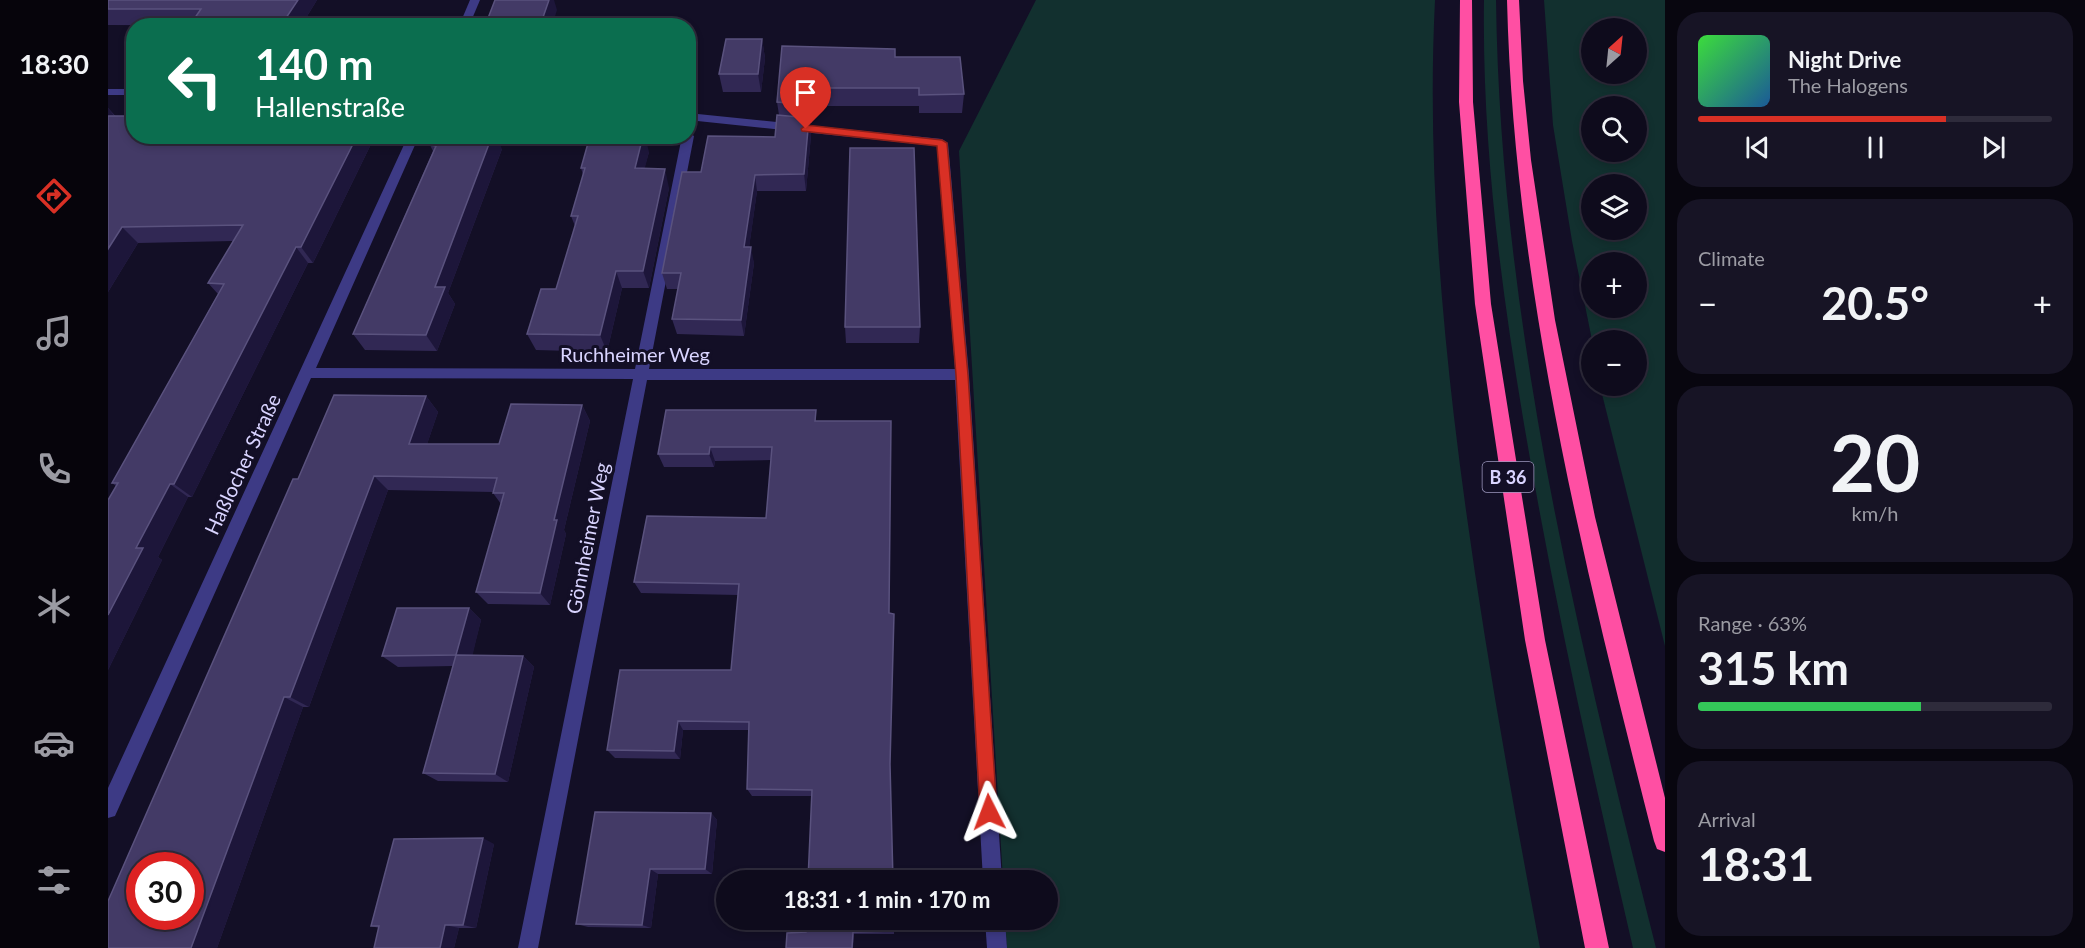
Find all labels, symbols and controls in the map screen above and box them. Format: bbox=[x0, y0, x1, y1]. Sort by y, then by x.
north arrow bbox=[1581, 18, 1647, 84]
map controls bbox=[1581, 18, 1647, 396]
text: 140 m bbox=[255, 39, 373, 89]
icon: left bbox=[156, 42, 234, 120]
text: Night Drive bbox=[1788, 46, 1901, 73]
text: 18:30 bbox=[19, 47, 89, 80]
pin bbox=[780, 67, 831, 129]
text: The Halogens bbox=[1788, 73, 1908, 97]
icon: arrive bbox=[789, 76, 822, 109]
text: Hallenstraße bbox=[255, 90, 405, 123]
button: search bbox=[1581, 96, 1647, 162]
icon: previous bbox=[1741, 131, 1774, 164]
icon: pause bbox=[1859, 131, 1892, 164]
icon: next bbox=[1977, 131, 2010, 164]
button: layers bbox=[1581, 174, 1647, 240]
icon: directions bbox=[33, 175, 75, 217]
text: Climate bbox=[1698, 246, 1765, 270]
button: + bbox=[1581, 252, 1647, 318]
text: 20.5° bbox=[1821, 276, 1929, 330]
text: − bbox=[1698, 283, 1717, 323]
text: + bbox=[2033, 283, 2052, 323]
icon: music bbox=[33, 312, 75, 354]
button: − bbox=[1581, 330, 1647, 396]
street label: Ruchheimer Weg bbox=[560, 342, 710, 366]
street label: Haßlocher Straße bbox=[199, 390, 285, 538]
text: 20 bbox=[1830, 415, 1920, 509]
icon: phone bbox=[33, 448, 75, 490]
street label: Gönnheimer Weg bbox=[561, 460, 613, 616]
road number: B 36 bbox=[1482, 462, 1534, 492]
text: km/h bbox=[1852, 501, 1898, 525]
icon: climate bbox=[33, 585, 75, 627]
text: Range · 63% bbox=[1698, 611, 1807, 635]
text: 315 km bbox=[1698, 641, 1849, 695]
icon: car bbox=[33, 722, 75, 764]
position arrow bbox=[957, 780, 1021, 844]
text: Arrival bbox=[1698, 807, 1756, 831]
text: 18:31 bbox=[1698, 837, 1814, 891]
speed limit sign: 30 bbox=[126, 852, 204, 930]
icon: filters bbox=[33, 859, 75, 901]
text: 18:31 · 1 min · 170 m bbox=[784, 886, 990, 913]

